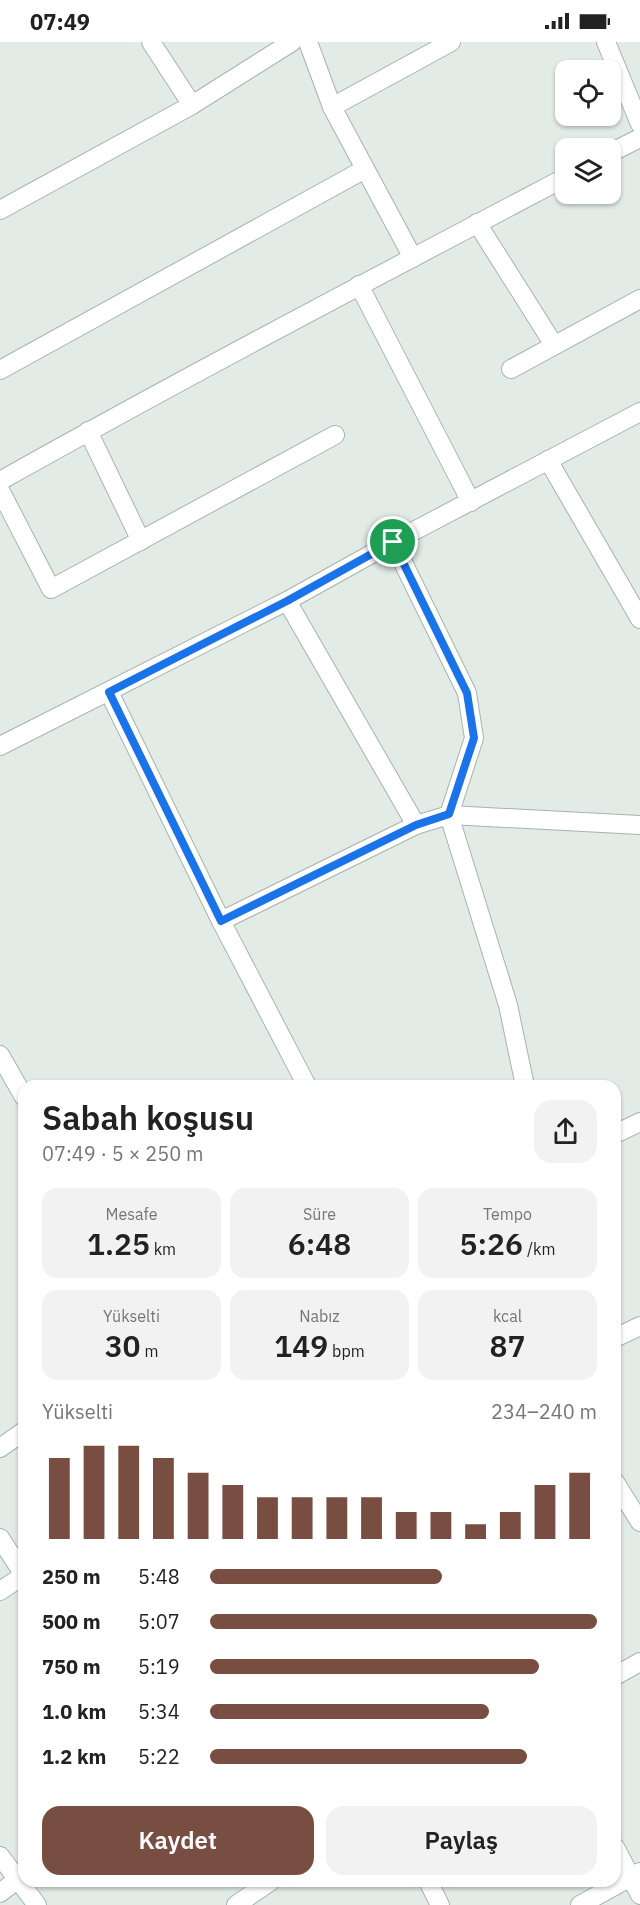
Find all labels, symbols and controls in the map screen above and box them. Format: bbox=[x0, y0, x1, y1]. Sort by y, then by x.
text: 07:49 bbox=[30, 7, 90, 36]
map controls bbox=[555, 60, 621, 204]
button: locate bbox=[555, 60, 621, 126]
button: layers bbox=[555, 138, 621, 204]
pin bbox=[367, 516, 418, 567]
icon: arrive bbox=[376, 525, 409, 558]
text: Sabah koşusu bbox=[42, 1096, 254, 1139]
button: share bbox=[534, 1100, 597, 1163]
text: 07:49 · 5 × 250 m bbox=[42, 1140, 203, 1167]
text: Mesafe bbox=[105, 1204, 158, 1224]
text: Süre bbox=[303, 1204, 336, 1224]
text: Tempo bbox=[483, 1204, 532, 1224]
text: 1.25 bbox=[87, 1224, 150, 1263]
text: 6:48 bbox=[288, 1224, 351, 1263]
text: 5:26 bbox=[460, 1224, 523, 1263]
text: km bbox=[150, 1239, 176, 1259]
text: /km bbox=[523, 1239, 555, 1259]
text: Yükselti bbox=[103, 1306, 160, 1326]
text: Nabız bbox=[299, 1306, 340, 1326]
text: kcal bbox=[493, 1306, 522, 1326]
text: 30 bbox=[105, 1326, 141, 1365]
text: 149 bbox=[274, 1326, 328, 1365]
text: 87 bbox=[490, 1326, 526, 1365]
text: m bbox=[141, 1341, 158, 1361]
text: bpm bbox=[328, 1341, 365, 1361]
text: Yükselti bbox=[42, 1398, 113, 1425]
text: 234–240 m bbox=[491, 1398, 597, 1425]
text: 250 m bbox=[42, 1563, 101, 1590]
text: 5:48 bbox=[138, 1563, 180, 1590]
text: 500 m bbox=[42, 1608, 101, 1635]
text: 5:07 bbox=[138, 1608, 180, 1635]
text: 750 m bbox=[42, 1653, 101, 1680]
text: 5:19 bbox=[138, 1653, 180, 1680]
text: 1.0 km bbox=[42, 1698, 106, 1725]
text: 5:34 bbox=[138, 1698, 180, 1725]
text: 1.2 km bbox=[42, 1743, 106, 1770]
text: 5:22 bbox=[138, 1743, 180, 1770]
button: Kaydet bbox=[42, 1806, 314, 1875]
button: Paylaş bbox=[326, 1806, 597, 1875]

